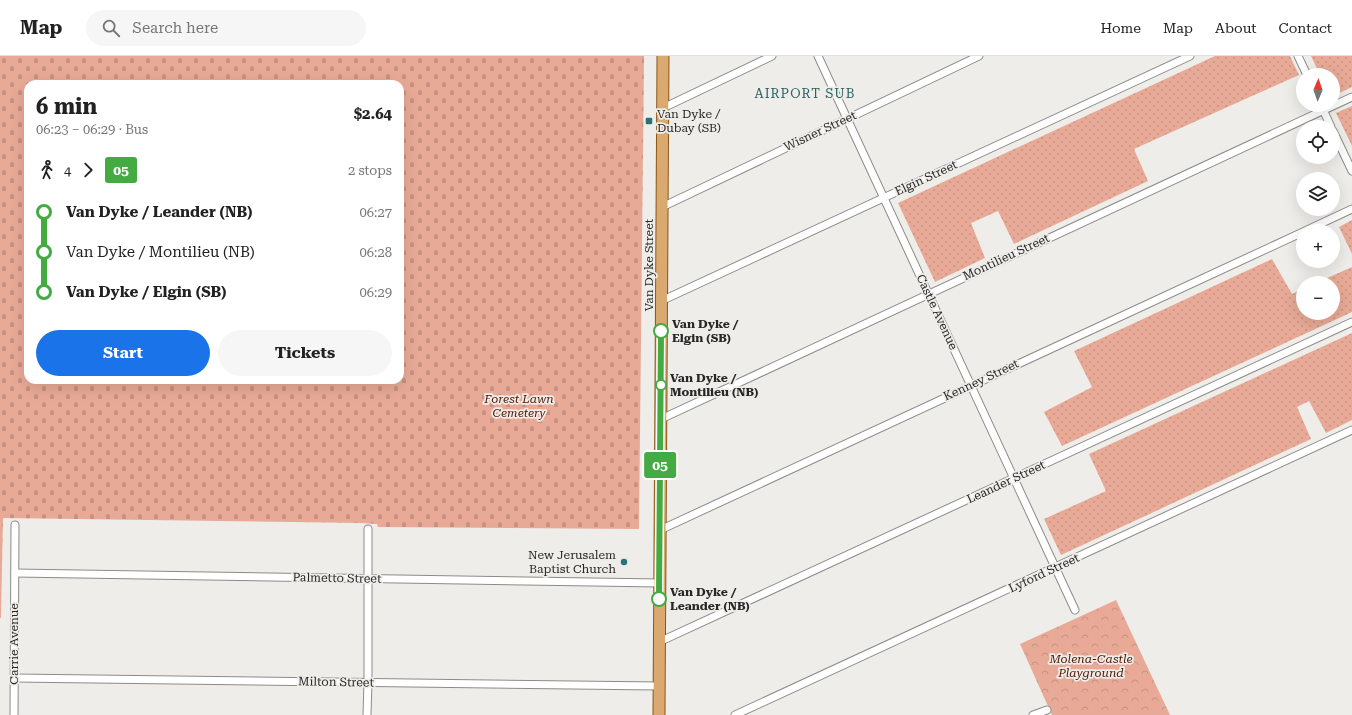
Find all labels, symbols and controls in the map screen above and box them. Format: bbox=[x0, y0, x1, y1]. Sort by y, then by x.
search box bbox=[86, 10, 366, 46]
text: Map bbox=[20, 16, 62, 39]
icon: search bbox=[100, 17, 122, 39]
text: Search here bbox=[132, 19, 218, 37]
text: Home bbox=[1100, 20, 1141, 36]
text: Map bbox=[1163, 20, 1193, 36]
text: About bbox=[1215, 20, 1257, 36]
text: Contact bbox=[1279, 20, 1332, 36]
north arrow bbox=[1296, 68, 1340, 112]
map controls bbox=[1296, 68, 1340, 320]
district label: AIRPORT SUB bbox=[755, 86, 855, 101]
text: 6 min bbox=[36, 94, 97, 119]
text: $2.64 bbox=[354, 105, 392, 123]
place label: Van Dyke / Dubay (SB) bbox=[657, 107, 721, 135]
street label: Wisner Street bbox=[781, 108, 859, 154]
marker: Van Dyke / Dubay (SB) bbox=[644, 116, 654, 126]
button: locate bbox=[1296, 120, 1340, 164]
text: 06:23 – 06:29 · Bus bbox=[36, 122, 148, 137]
street label: Elgin Street bbox=[893, 157, 960, 199]
icon: walk bbox=[36, 159, 58, 181]
icon: forward bbox=[77, 159, 99, 181]
text: 05 bbox=[113, 162, 129, 178]
text: 4 bbox=[64, 163, 71, 178]
text: 2 stops bbox=[348, 163, 392, 178]
button: layers bbox=[1296, 172, 1340, 216]
text: Van Dyke / Leander (NB) bbox=[66, 203, 252, 221]
text: 06:27 bbox=[360, 205, 392, 220]
street label: Van Dyke Street bbox=[642, 218, 656, 311]
button: + bbox=[1296, 224, 1340, 268]
street label: Montilieu Street bbox=[961, 231, 1052, 283]
text: Van Dyke / Montilieu (NB) bbox=[66, 243, 255, 261]
text: 06:28 bbox=[360, 245, 392, 260]
street label: Castle Avenue bbox=[913, 272, 961, 352]
button: − bbox=[1296, 276, 1340, 320]
text: Van Dyke / Elgin (SB) bbox=[66, 283, 226, 301]
text: 06:29 bbox=[360, 285, 392, 300]
place label: Van Dyke / Elgin (SB) bbox=[672, 317, 739, 345]
marker: Van Dyke / Elgin (SB) bbox=[653, 323, 669, 339]
button: Start bbox=[36, 330, 210, 376]
button: Tickets bbox=[218, 330, 392, 376]
street label: Kenney Street bbox=[941, 356, 1021, 404]
place label: Van Dyke / Montilieu (NB) bbox=[670, 371, 758, 399]
marker: Van Dyke / Montilieu (NB) bbox=[655, 379, 667, 391]
park label: Forest Lawn Cemetery bbox=[483, 392, 554, 420]
line badge: 05 bbox=[642, 452, 678, 478]
text: 05 bbox=[652, 457, 668, 473]
street label: Leander Street bbox=[965, 457, 1048, 506]
place label: New Jerusalem Baptist Church bbox=[528, 548, 616, 576]
street label: Lyford Street bbox=[1006, 550, 1082, 595]
marker: New Jerusalem Baptist Church bbox=[619, 557, 629, 567]
street label: Palmetto Street bbox=[292, 570, 382, 586]
place label: Van Dyke / Leander (NB) bbox=[670, 585, 750, 613]
marker: Van Dyke / Leander (NB) bbox=[651, 591, 667, 607]
street label: Carrie Avenue bbox=[7, 603, 21, 685]
park label: Molena-Castle Playground bbox=[1048, 652, 1133, 680]
street label: Milton Street bbox=[298, 674, 375, 690]

